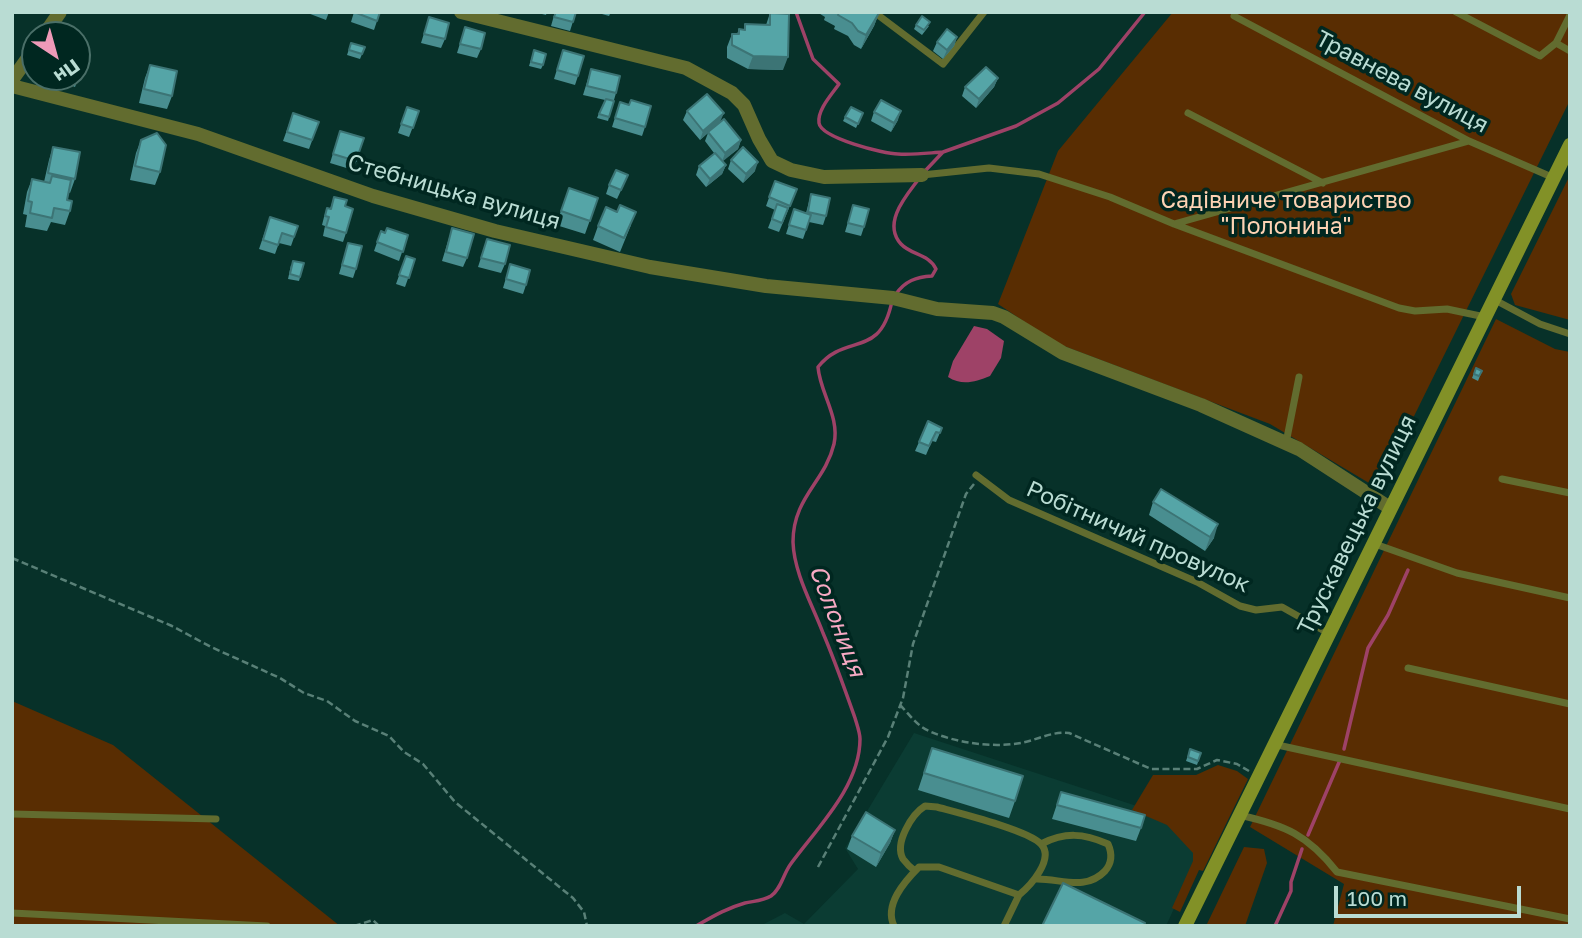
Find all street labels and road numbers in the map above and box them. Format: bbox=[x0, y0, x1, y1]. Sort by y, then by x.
street label: Травнева вулиця bbox=[1311, 25, 1493, 139]
street label: Стебницька вулиця bbox=[345, 148, 563, 236]
street label: Трускавецька вулиця bbox=[1292, 411, 1422, 639]
street label: Робітничий провулок bbox=[1022, 475, 1254, 599]

